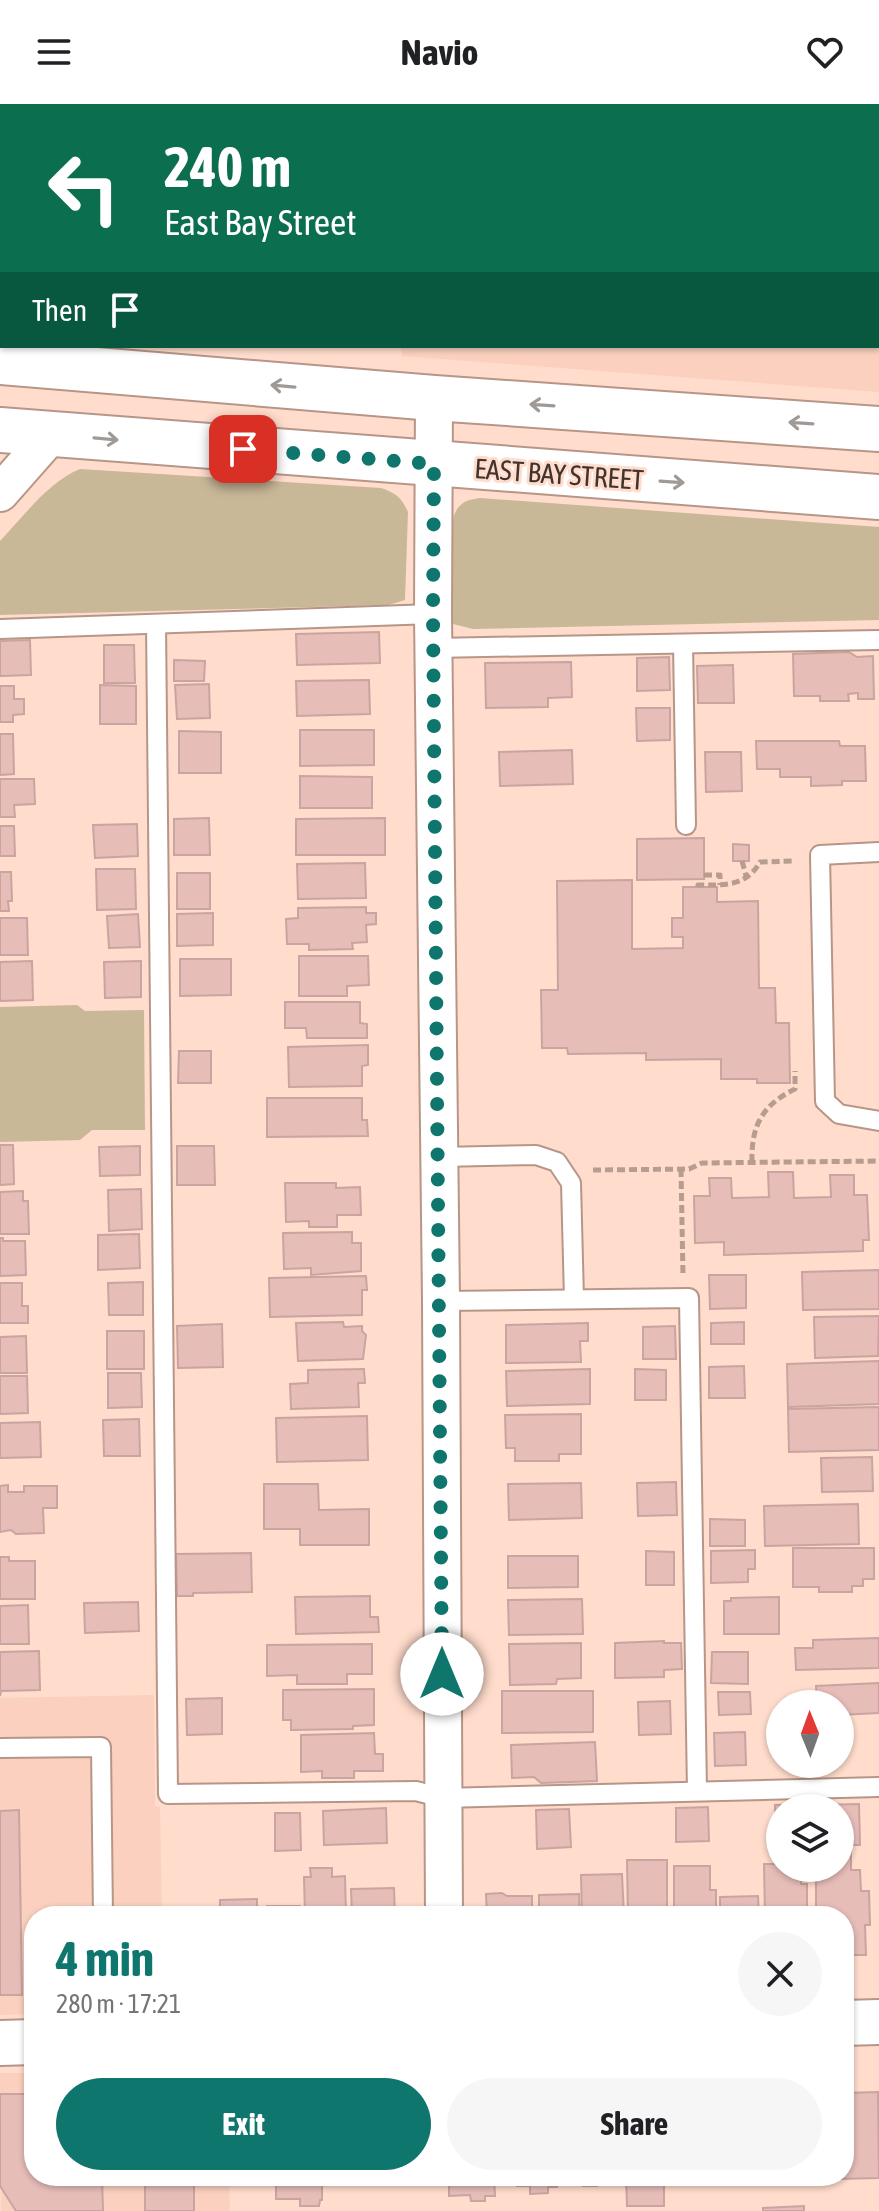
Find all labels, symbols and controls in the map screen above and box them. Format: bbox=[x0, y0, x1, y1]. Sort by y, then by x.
icon: menu bbox=[32, 30, 76, 74]
icon: heart bbox=[803, 30, 847, 74]
text: Navio bbox=[400, 31, 479, 73]
text: 240 m bbox=[164, 135, 291, 199]
icon: left bbox=[32, 136, 136, 240]
text: East Bay Street bbox=[164, 201, 357, 243]
icon: arrive bbox=[103, 288, 147, 332]
text: Then bbox=[32, 293, 87, 327]
one-way arrow bbox=[270, 378, 297, 393]
one-way arrow bbox=[529, 397, 556, 412]
pin bbox=[209, 415, 277, 483]
one-way arrow bbox=[788, 415, 815, 430]
icon: arrive bbox=[221, 427, 265, 471]
one-way arrow bbox=[92, 431, 119, 446]
street label: EAST BAY STREET bbox=[473, 452, 645, 496]
one-way arrow bbox=[658, 475, 685, 490]
position arrow bbox=[400, 1632, 484, 1716]
north arrow bbox=[766, 1690, 854, 1778]
map controls bbox=[766, 1690, 854, 1882]
button: layers bbox=[766, 1794, 854, 1882]
text: 4 min bbox=[56, 1931, 154, 1986]
button: close bbox=[738, 1932, 822, 2016]
text: 280 m · 17:21 bbox=[56, 1989, 181, 2019]
button: Exit bbox=[56, 2078, 431, 2170]
button: Share bbox=[447, 2078, 822, 2170]

